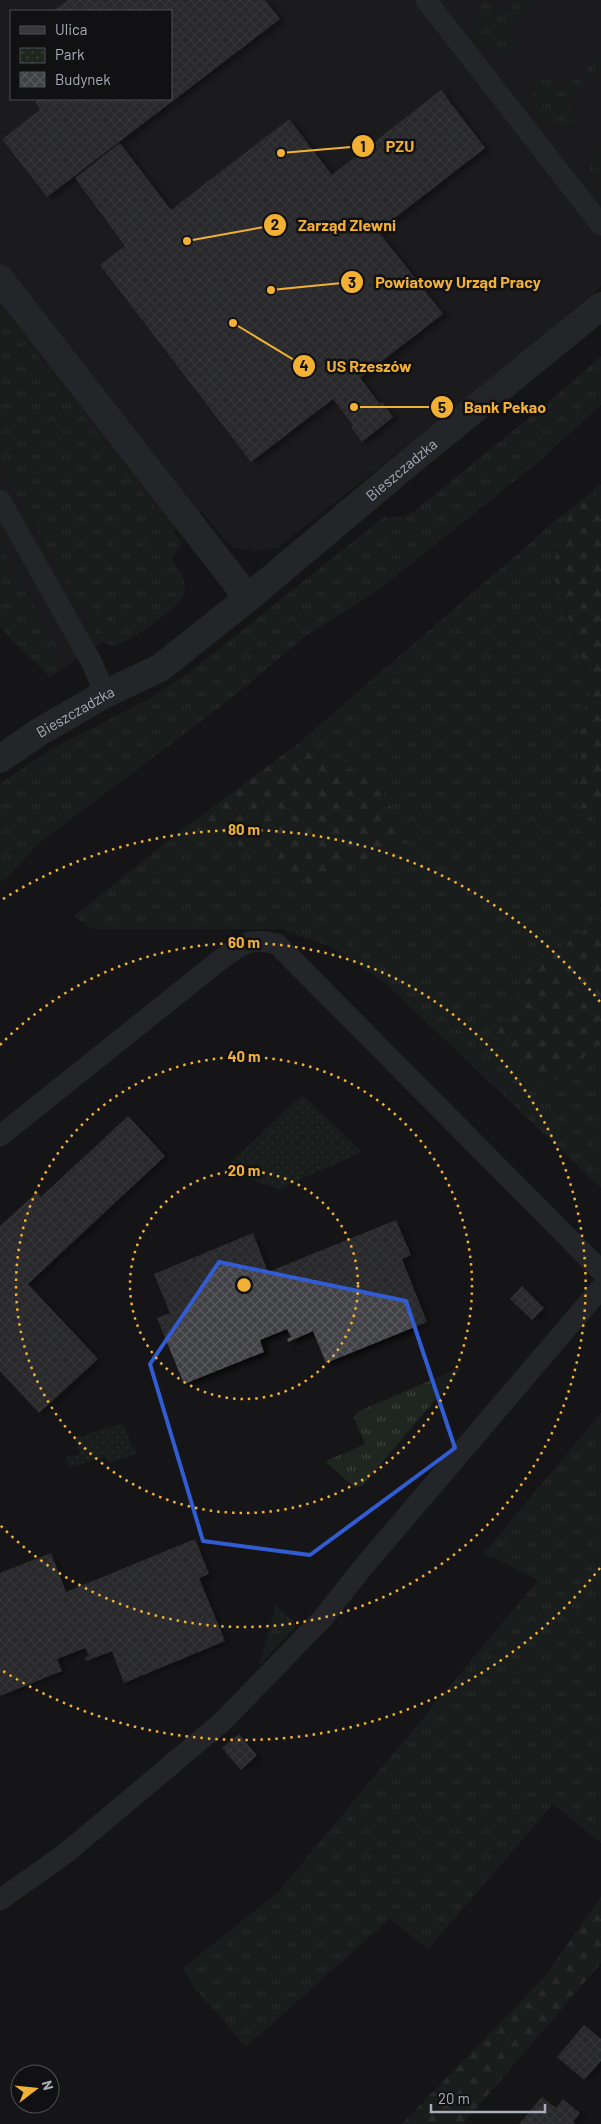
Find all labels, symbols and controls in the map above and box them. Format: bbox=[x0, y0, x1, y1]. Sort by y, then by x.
legend bbox=[10, 10, 172, 100]
text: Ulica bbox=[55, 20, 87, 38]
text: Park bbox=[55, 45, 85, 63]
text: Budynek bbox=[55, 70, 111, 88]
callout: PZU bbox=[351, 131, 424, 162]
text: PZU bbox=[386, 136, 414, 155]
text: 1 bbox=[360, 137, 366, 155]
callout: Zarząd Zlewni bbox=[262, 209, 406, 240]
text: 2 bbox=[271, 215, 279, 233]
text: Zarząd Zlewni bbox=[298, 215, 396, 234]
callout: Powiatowy Urząd Pracy bbox=[340, 267, 550, 298]
text: Powiatowy Urząd Pracy bbox=[375, 272, 541, 291]
text: 3 bbox=[348, 273, 356, 291]
callout: US Rzeszów bbox=[291, 350, 421, 381]
text: 4 bbox=[299, 356, 309, 374]
text: US Rzeszów bbox=[327, 356, 412, 375]
callout: Bank Pekao bbox=[429, 392, 556, 423]
text: Bank Pekao bbox=[464, 397, 546, 416]
text: 5 bbox=[438, 398, 446, 416]
street label: Bieszczadzka bbox=[362, 435, 440, 504]
street label: Bieszczadzka bbox=[33, 682, 117, 741]
text: 80 m bbox=[228, 820, 260, 838]
text: 60 m bbox=[228, 933, 260, 951]
text: 40 m bbox=[227, 1047, 261, 1065]
text: 20 m bbox=[228, 1161, 260, 1179]
centre of rings bbox=[235, 1276, 253, 1294]
north arrow bbox=[10, 2064, 60, 2114]
text: N bbox=[39, 2078, 57, 2092]
scale bar bbox=[431, 2082, 545, 2114]
text: 20 m bbox=[438, 2089, 470, 2107]

